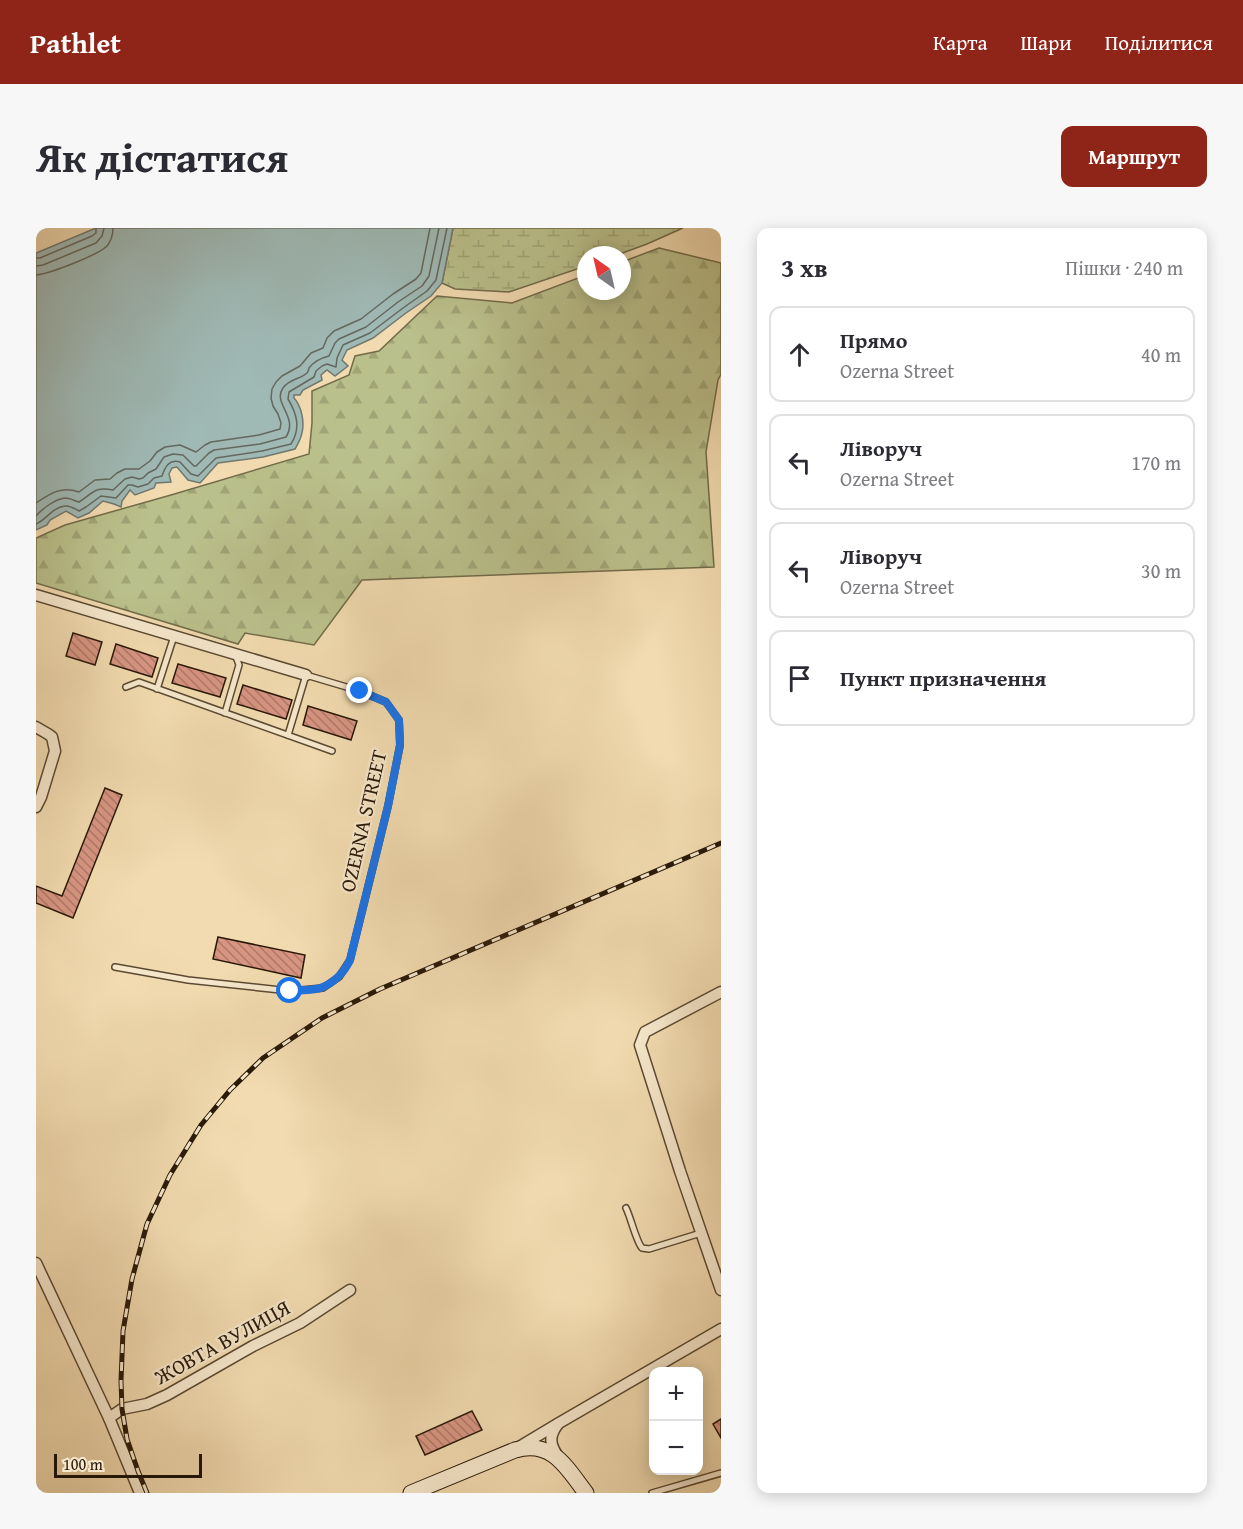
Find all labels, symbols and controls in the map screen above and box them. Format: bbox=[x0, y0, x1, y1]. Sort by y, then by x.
text: Pathlet bbox=[30, 22, 121, 63]
text: Карта bbox=[933, 27, 987, 58]
text: Шари bbox=[1020, 27, 1072, 58]
text: Поділитися bbox=[1105, 27, 1213, 58]
text: Як дістатися bbox=[36, 126, 288, 187]
button: Маршрут bbox=[1061, 126, 1207, 187]
north arrow bbox=[577, 246, 631, 300]
text: 3 хв bbox=[781, 248, 828, 287]
text: Пішки · 240 m bbox=[1065, 253, 1183, 282]
text: Прямо bbox=[840, 324, 907, 356]
icon: ahead bbox=[783, 338, 816, 371]
text: 40 m bbox=[1141, 340, 1181, 369]
text: Ozerna Street bbox=[840, 356, 954, 385]
text: Ліворуч bbox=[840, 432, 922, 464]
icon: left bbox=[783, 446, 816, 479]
text: 170 m bbox=[1131, 448, 1181, 477]
text: Ozerna Street bbox=[840, 464, 954, 493]
text: Ліворуч bbox=[840, 540, 922, 572]
icon: left bbox=[783, 554, 816, 587]
text: 30 m bbox=[1141, 556, 1181, 585]
text: Ozerna Street bbox=[840, 572, 954, 601]
icon: arrive bbox=[783, 662, 816, 695]
text: Пункт призначення bbox=[840, 662, 1046, 694]
route end bbox=[346, 677, 372, 703]
street label: OZERNA STREET bbox=[332, 747, 394, 895]
route start bbox=[276, 977, 302, 1003]
street label: ЖОВТА ВУЛИЦЯ bbox=[148, 1292, 295, 1393]
map controls bbox=[649, 1367, 703, 1475]
button: + bbox=[649, 1367, 703, 1421]
button: − bbox=[649, 1421, 703, 1475]
scale bar bbox=[54, 1451, 202, 1478]
text: 100 m bbox=[63, 1452, 103, 1476]

